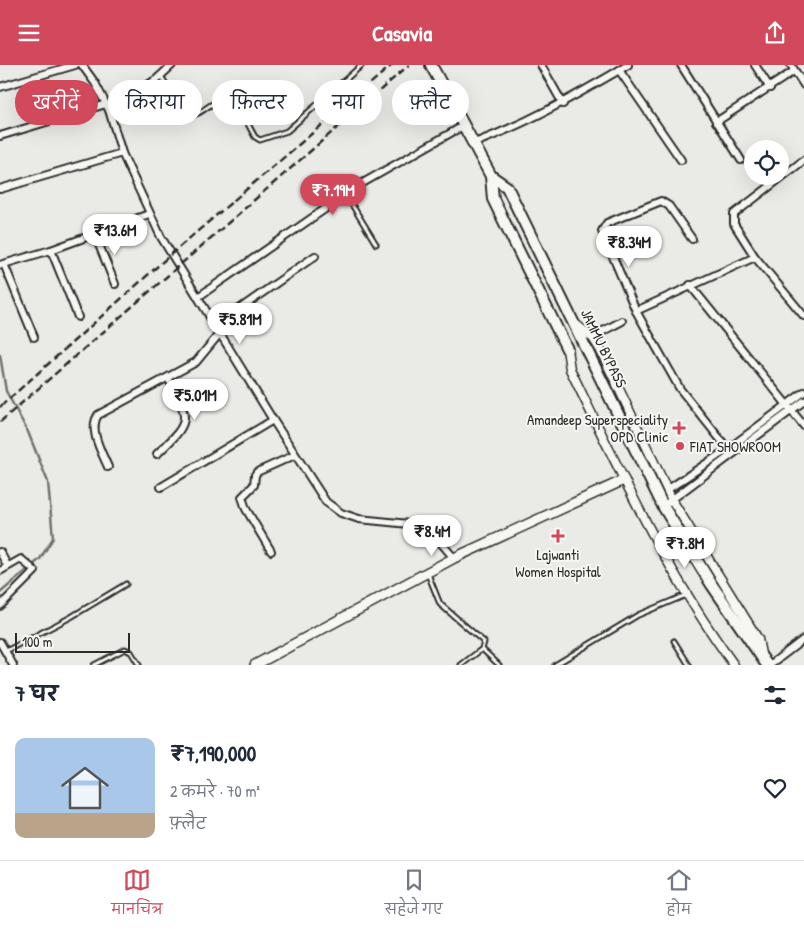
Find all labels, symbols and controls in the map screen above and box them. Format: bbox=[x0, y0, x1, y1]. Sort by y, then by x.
text: Casavia bbox=[372, 18, 432, 48]
icon: menu bbox=[15, 19, 43, 47]
icon: share bbox=[761, 19, 789, 47]
chip: खरीदें bbox=[15, 80, 98, 125]
chip: किराया bbox=[108, 80, 202, 125]
chip: फ़िल्टर bbox=[212, 80, 304, 125]
chip: नया bbox=[314, 80, 382, 125]
chip: फ़्लैट bbox=[392, 80, 469, 125]
map controls bbox=[744, 140, 789, 185]
button: locate bbox=[744, 140, 789, 185]
pin: ₹7.19M bbox=[292, 173, 374, 216]
text: ₹7.19M bbox=[311, 179, 355, 201]
pin: ₹13.6M bbox=[74, 213, 156, 256]
text: ₹13.6M bbox=[93, 219, 137, 241]
pin: ₹8.34M bbox=[588, 225, 670, 268]
text: ₹8.34M bbox=[607, 231, 651, 253]
pin: ₹5.81M bbox=[199, 303, 281, 345]
street label: JAMMU BYPASS bbox=[576, 305, 632, 391]
text: ₹5.81M bbox=[218, 308, 262, 330]
pin: ₹5.01M bbox=[154, 379, 236, 421]
text: ₹5.01M bbox=[173, 384, 217, 406]
place label: Amandeep Superspeciality OPD Clinic bbox=[527, 409, 668, 447]
marker: Amandeep Superspeciality OPD Clinic bbox=[672, 421, 686, 435]
place label: FIAT SHOWROOM bbox=[689, 436, 781, 457]
marker: FIAT SHOWROOM bbox=[674, 440, 686, 452]
pin: ₹8.4M bbox=[397, 515, 467, 557]
text: ₹8.4M bbox=[414, 520, 450, 542]
pin: ₹7.8M bbox=[650, 527, 720, 569]
marker: Lajwanti Women Hospital bbox=[551, 529, 565, 543]
text: ₹7.8M bbox=[666, 532, 704, 554]
place label: Lajwanti Women Hospital bbox=[515, 544, 601, 582]
scale bar bbox=[15, 630, 130, 653]
text: 100 m bbox=[22, 632, 52, 651]
text: 7 घर bbox=[15, 679, 58, 708]
icon: filters bbox=[761, 681, 789, 709]
text: ₹7,190,000 bbox=[170, 739, 256, 768]
icon: home bbox=[55, 758, 115, 818]
icon: heart bbox=[761, 774, 789, 802]
text: 2 कमरे · 70 m² bbox=[170, 780, 260, 802]
text: फ़्लैट bbox=[170, 812, 206, 834]
tab: मानचित्र bbox=[111, 866, 163, 925]
tab: सहेजे गए bbox=[385, 866, 443, 925]
tab: होम bbox=[665, 866, 693, 925]

